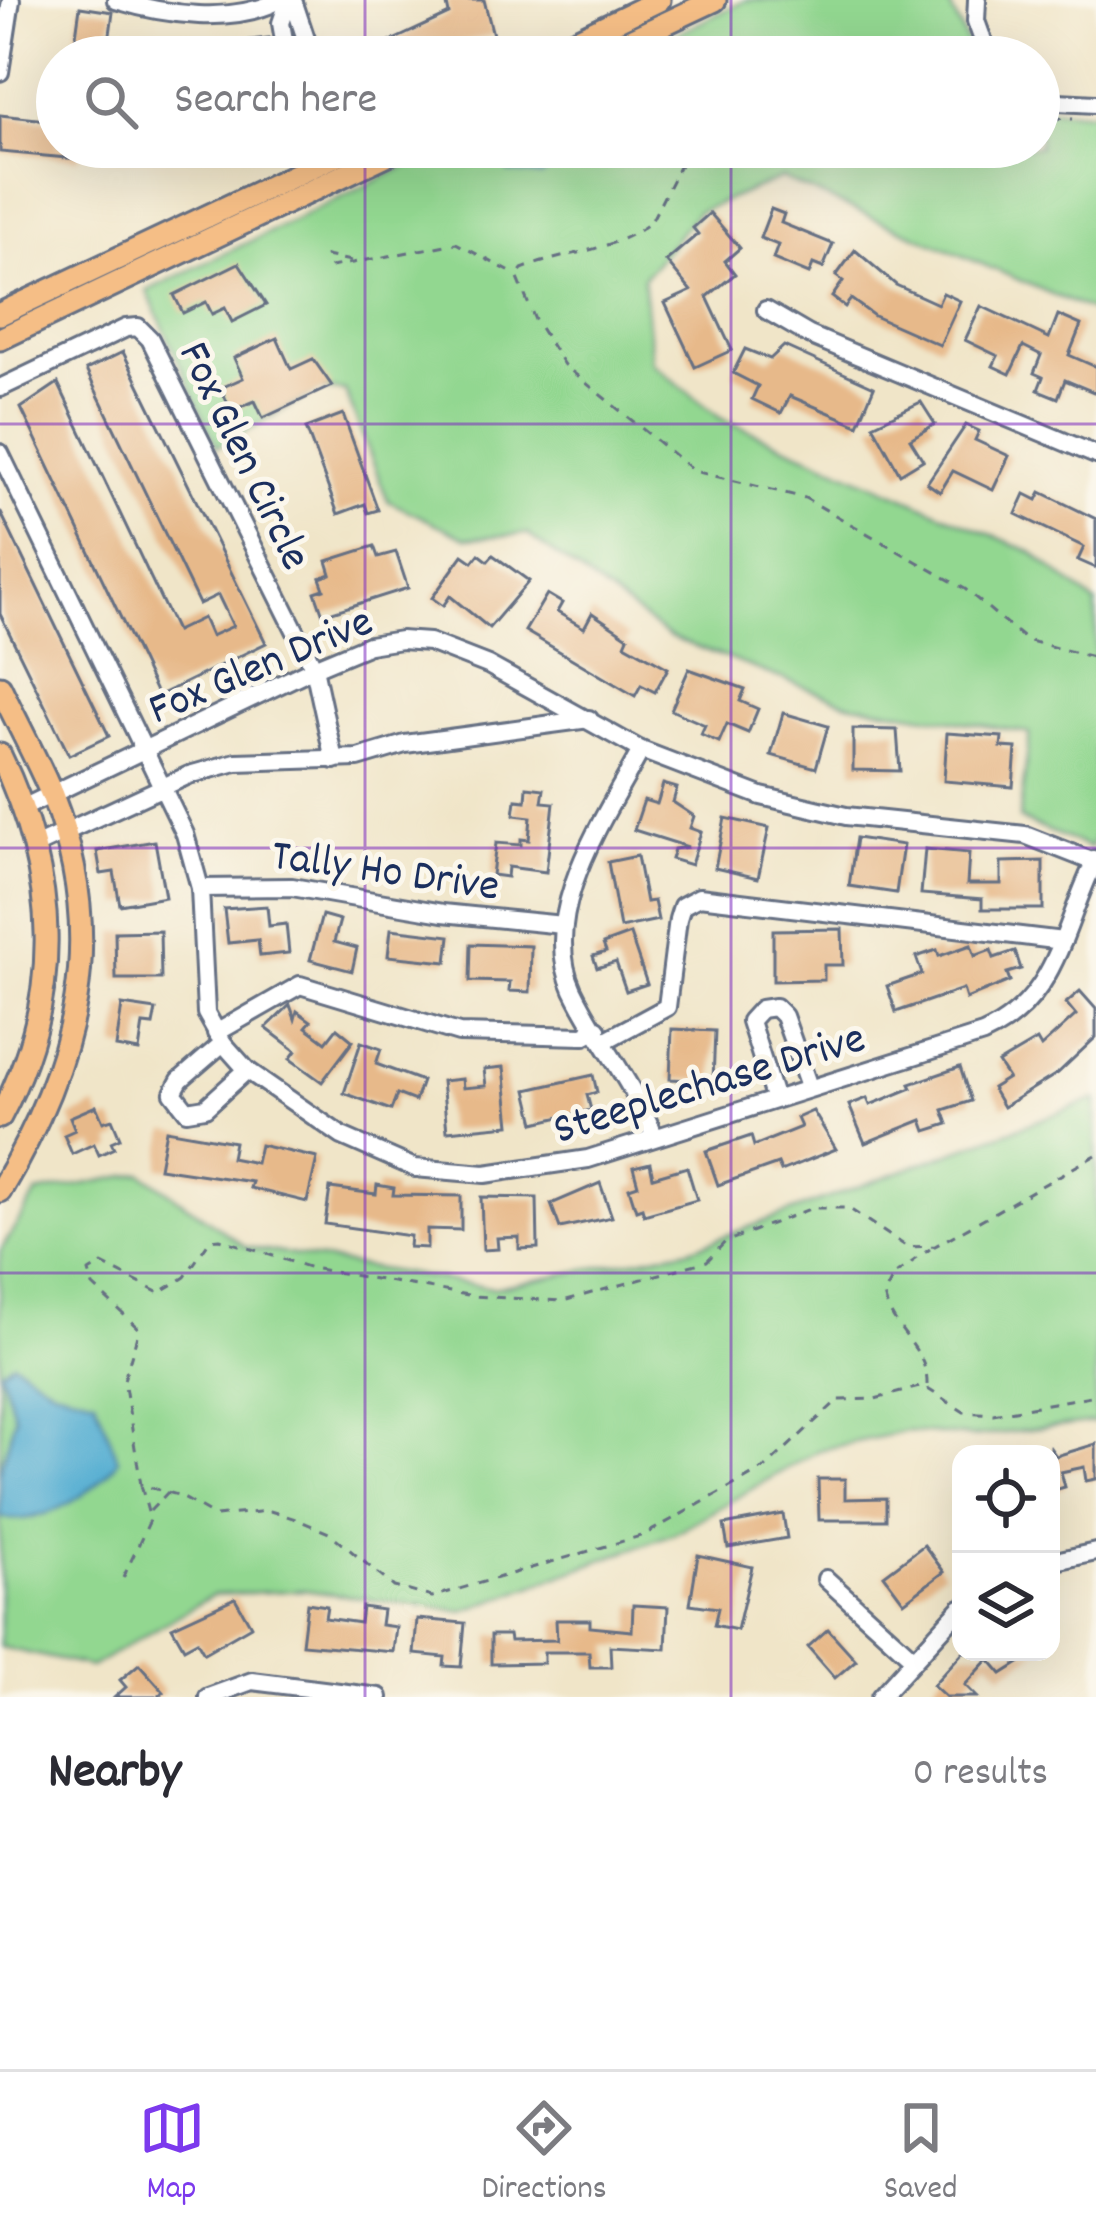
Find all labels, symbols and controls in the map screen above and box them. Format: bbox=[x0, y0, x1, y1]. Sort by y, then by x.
search box bbox=[36, 36, 1060, 168]
icon: search bbox=[78, 69, 144, 135]
text: Search here bbox=[174, 70, 377, 134]
street label: Fox Glen Circle bbox=[159, 332, 325, 582]
street label: Fox Glen Drive bbox=[140, 592, 384, 744]
street label: Tally Ho Drive bbox=[267, 826, 503, 922]
street label: Steeplechase Drive bbox=[546, 1009, 874, 1164]
map controls bbox=[952, 1445, 1060, 1661]
button: locate bbox=[952, 1445, 1060, 1553]
button: layers bbox=[952, 1553, 1060, 1661]
text: Nearby bbox=[48, 1739, 181, 1811]
text: 0 results bbox=[913, 1748, 1048, 1803]
tab: Map bbox=[139, 2095, 205, 2214]
tab: Directions bbox=[482, 2095, 607, 2214]
tab: Saved bbox=[884, 2095, 957, 2214]

